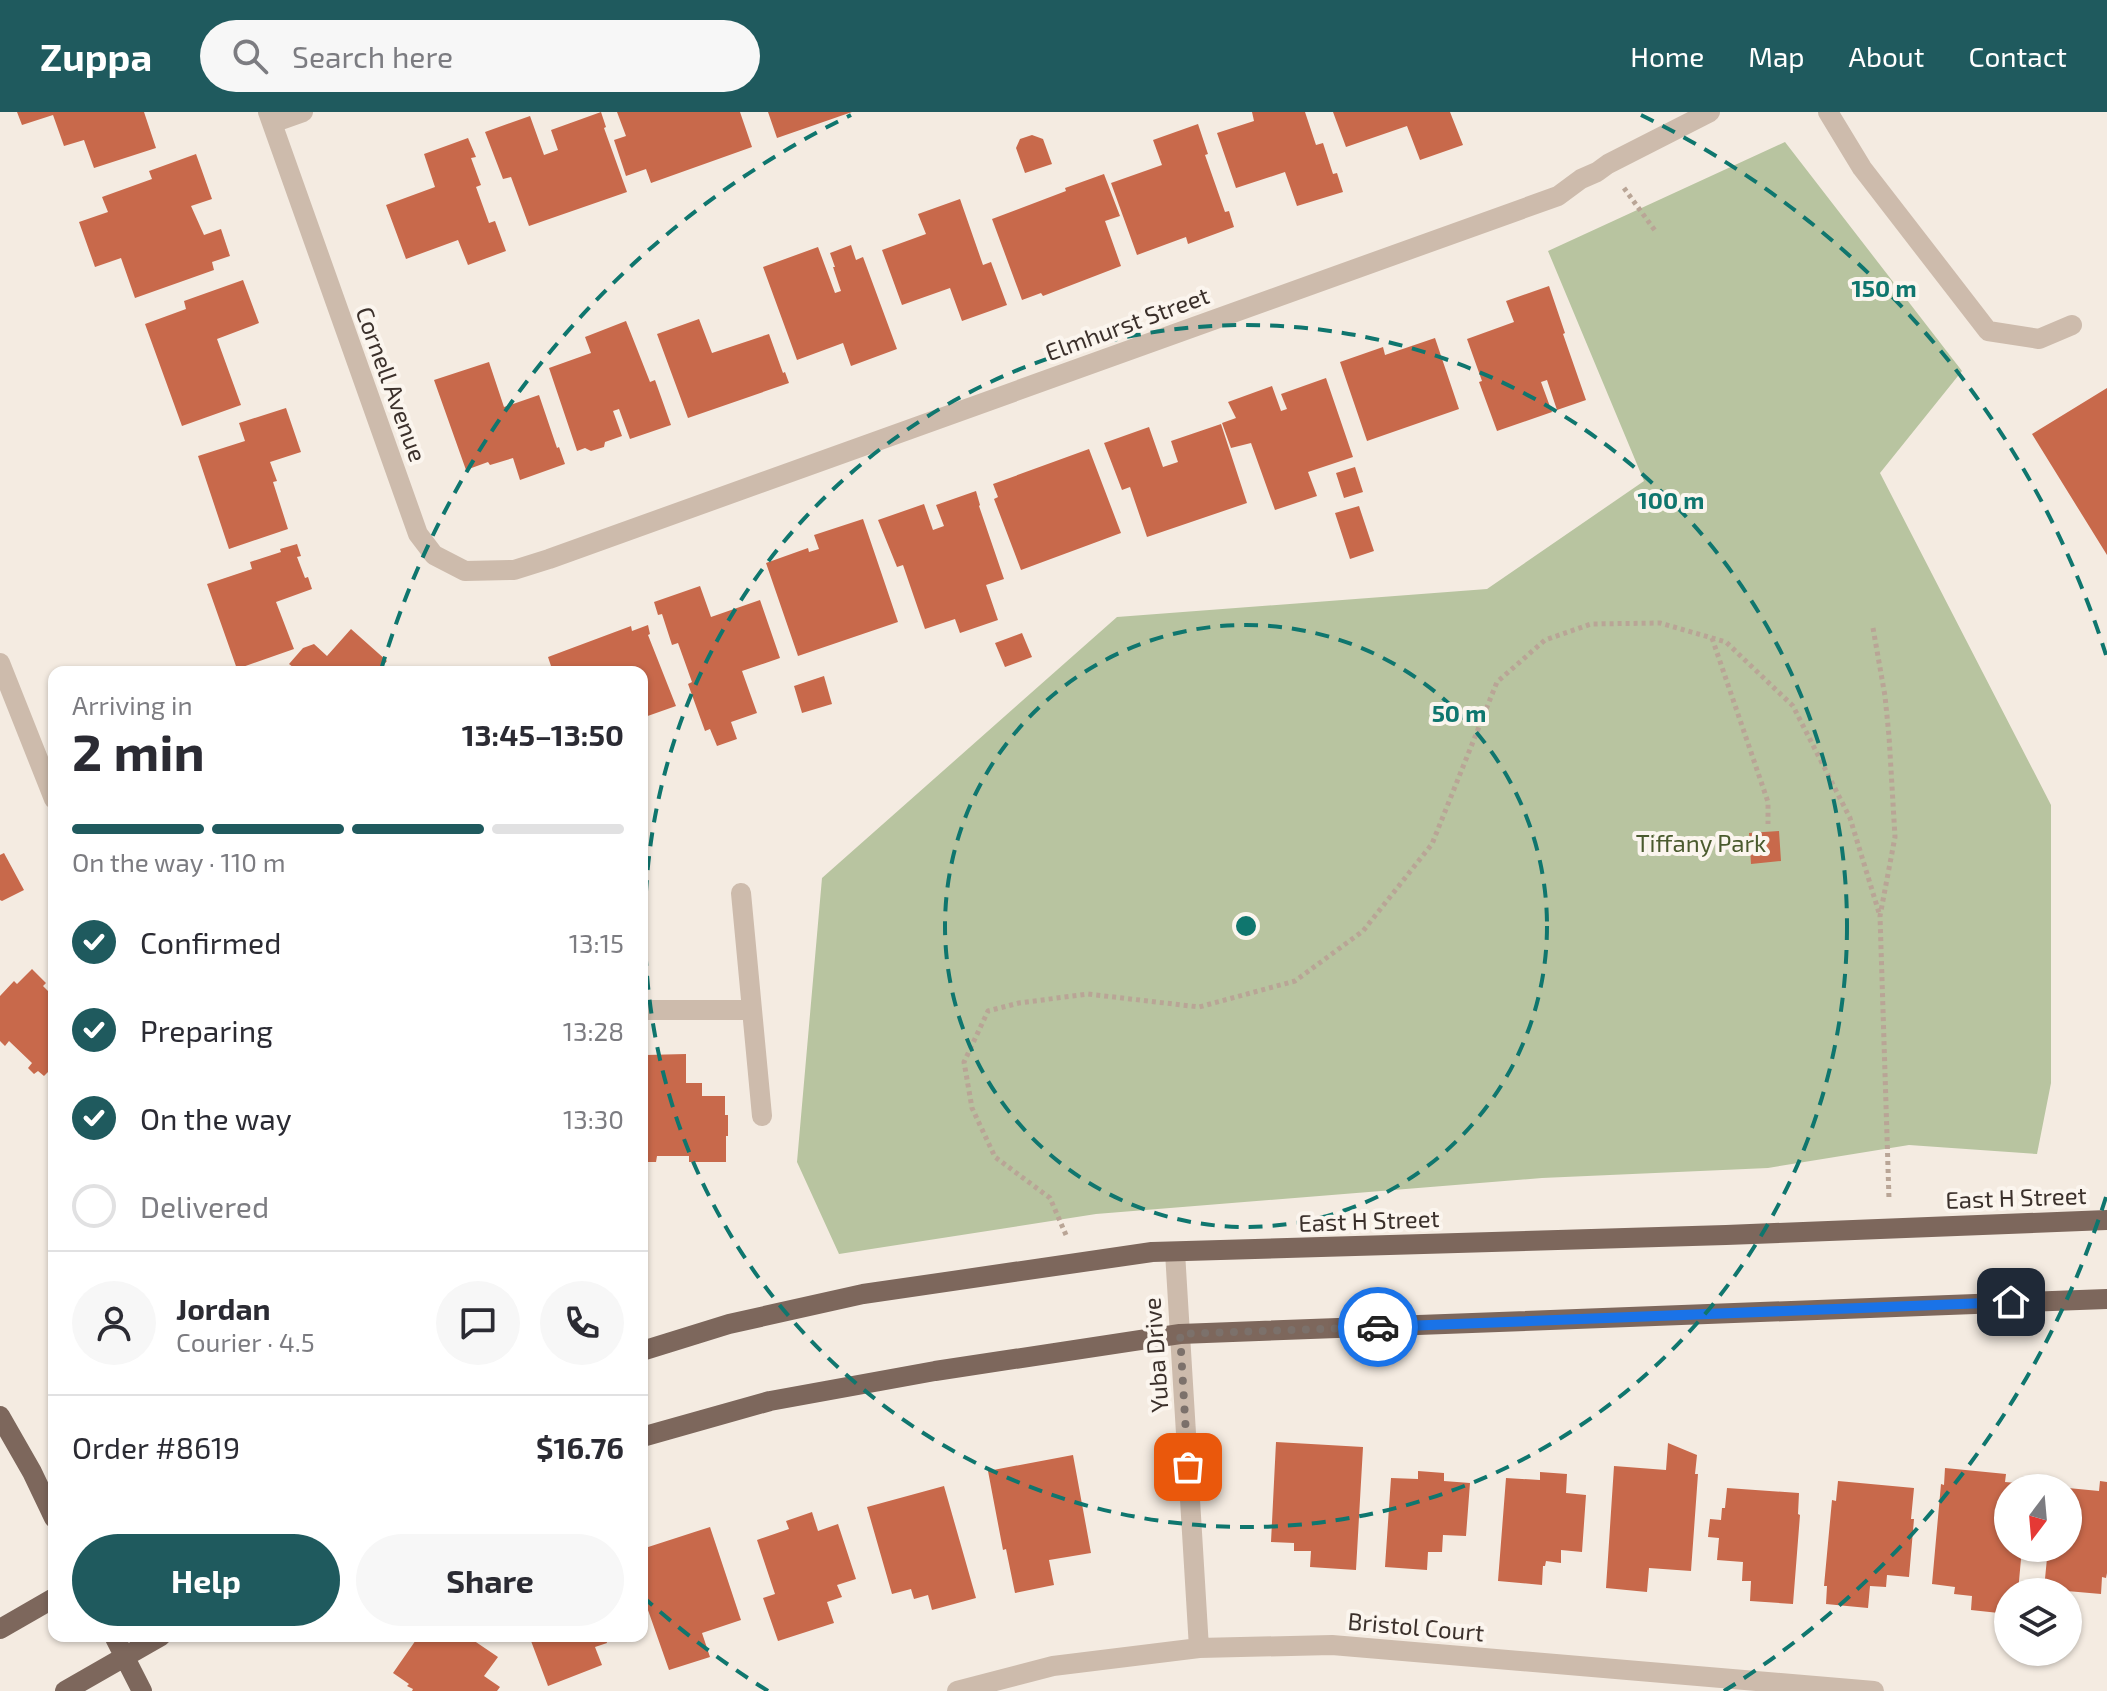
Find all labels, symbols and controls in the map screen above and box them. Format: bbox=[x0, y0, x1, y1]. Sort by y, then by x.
search box bbox=[200, 20, 760, 92]
text: Zuppa bbox=[40, 33, 152, 79]
icon: search bbox=[228, 34, 272, 78]
text: Search here bbox=[292, 38, 453, 74]
text: Home bbox=[1630, 39, 1704, 73]
text: Map bbox=[1748, 39, 1805, 73]
text: About bbox=[1849, 39, 1924, 73]
text: Contact bbox=[1968, 39, 2067, 73]
text: 150 m bbox=[1851, 273, 1917, 302]
street label: Elmhurst Street bbox=[1041, 280, 1213, 366]
street label: Cornell Avenue bbox=[351, 303, 433, 465]
text: 100 m bbox=[1638, 485, 1704, 514]
text: Arriving in bbox=[72, 689, 193, 720]
text: 50 m bbox=[1432, 698, 1486, 727]
text: 13:45–13:50 bbox=[462, 716, 624, 752]
text: 2 min bbox=[72, 719, 205, 781]
park label: Tiffany Park bbox=[1636, 828, 1766, 857]
text: On the way · 110 m bbox=[72, 846, 286, 877]
centre of rings bbox=[1232, 912, 1260, 940]
icon: check bbox=[72, 920, 116, 964]
text: Confirmed bbox=[140, 924, 281, 960]
text: 13:15 bbox=[569, 927, 624, 958]
icon: check bbox=[72, 1008, 116, 1052]
text: Preparing bbox=[140, 1012, 273, 1048]
text: 13:28 bbox=[563, 1015, 624, 1046]
icon: check bbox=[72, 1096, 116, 1140]
text: On the way bbox=[140, 1100, 292, 1136]
text: 13:30 bbox=[563, 1103, 624, 1134]
street label: East H Street bbox=[1945, 1180, 2087, 1214]
text: Delivered bbox=[140, 1188, 269, 1224]
street label: East H Street bbox=[1298, 1203, 1440, 1237]
pin bbox=[1977, 1268, 2045, 1336]
icon: home bbox=[1989, 1280, 2033, 1324]
button: person bbox=[72, 1281, 156, 1365]
button: chat bbox=[436, 1281, 520, 1365]
button: phone bbox=[540, 1281, 624, 1365]
courier bbox=[1338, 1287, 1418, 1367]
text: Jordan bbox=[176, 1290, 271, 1326]
street label: Yuba Drive bbox=[1137, 1297, 1173, 1413]
icon: car bbox=[1356, 1305, 1400, 1349]
text: Courier · 4.5 bbox=[176, 1326, 315, 1357]
text: Order #8619 bbox=[72, 1429, 240, 1465]
text: $16.76 bbox=[536, 1429, 624, 1465]
pin bbox=[1154, 1433, 1222, 1501]
icon: bag bbox=[1166, 1445, 1210, 1489]
north arrow bbox=[1994, 1474, 2082, 1562]
map controls bbox=[1994, 1474, 2082, 1666]
button: Help bbox=[72, 1534, 340, 1626]
button: Share bbox=[356, 1534, 624, 1626]
button: layers bbox=[1994, 1578, 2082, 1666]
street label: Bristol Court bbox=[1346, 1606, 1486, 1646]

